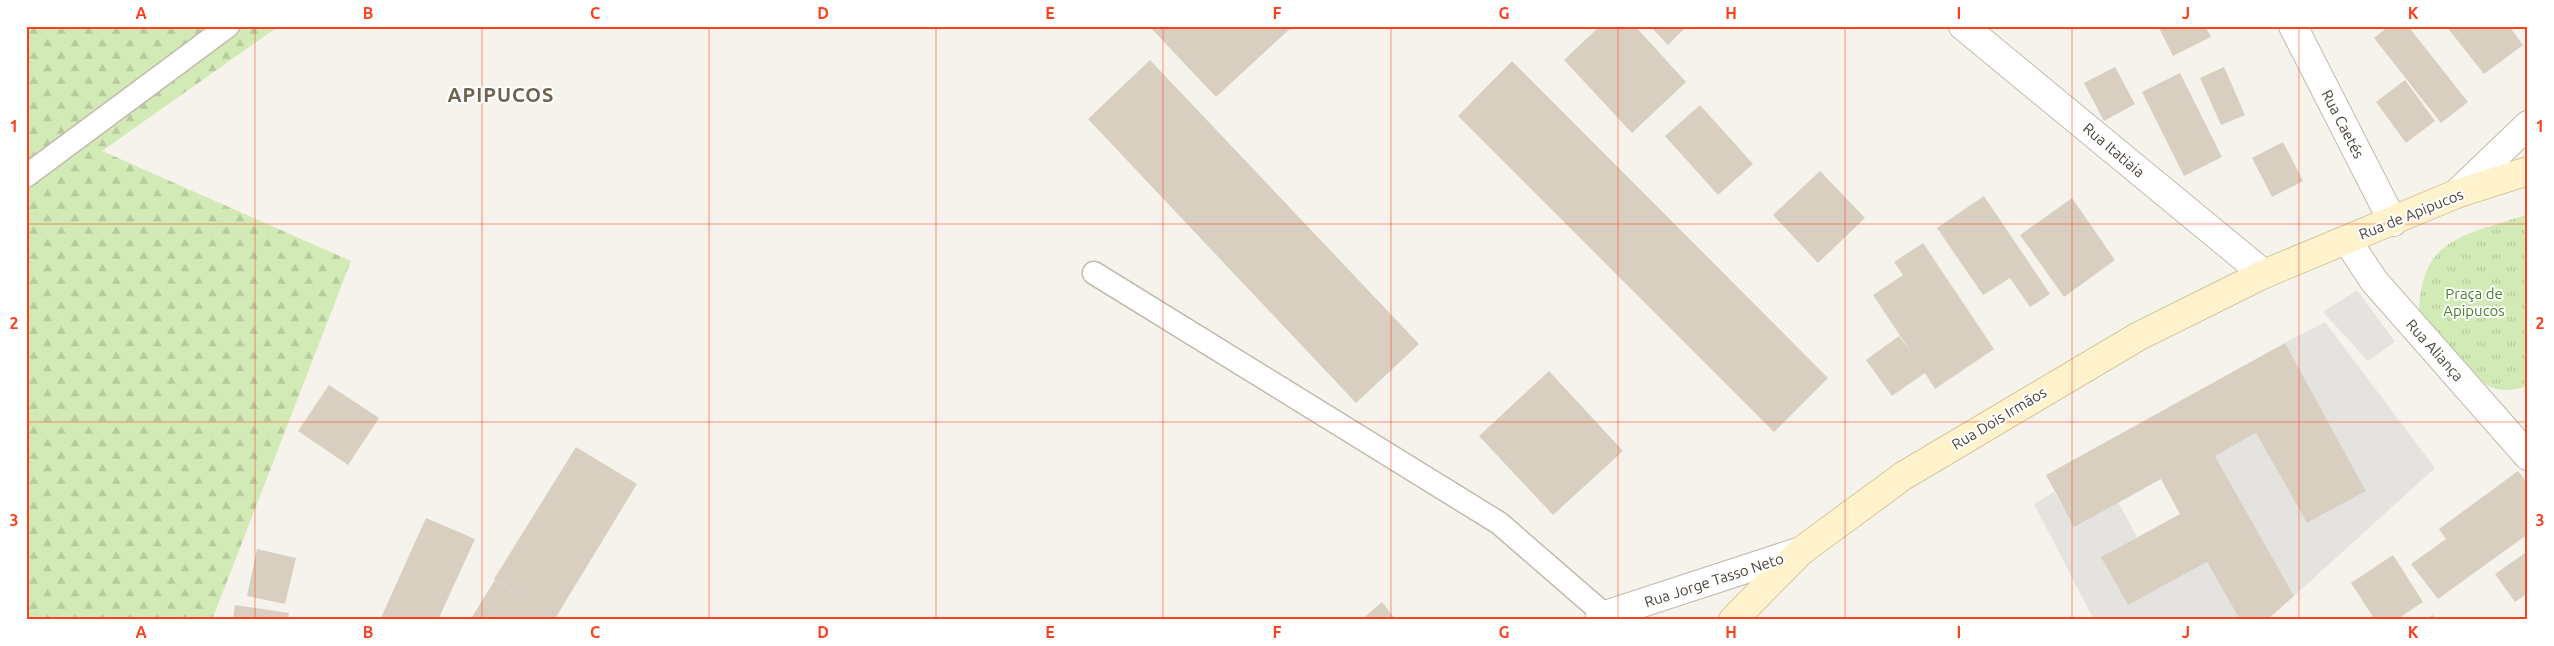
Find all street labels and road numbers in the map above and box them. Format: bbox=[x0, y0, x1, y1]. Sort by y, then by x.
street label: Rua Caetés bbox=[2318, 87, 2368, 161]
street label: Rua Itatiaia bbox=[2080, 119, 2148, 181]
street label: Rua de Apipucos bbox=[2356, 185, 2466, 243]
street label: Rua Aliança bbox=[2403, 316, 2467, 384]
street label: Rua Dois Irmãos bbox=[1949, 383, 2049, 453]
street label: Rua Jorge Tasso Neto bbox=[1642, 549, 1786, 611]

